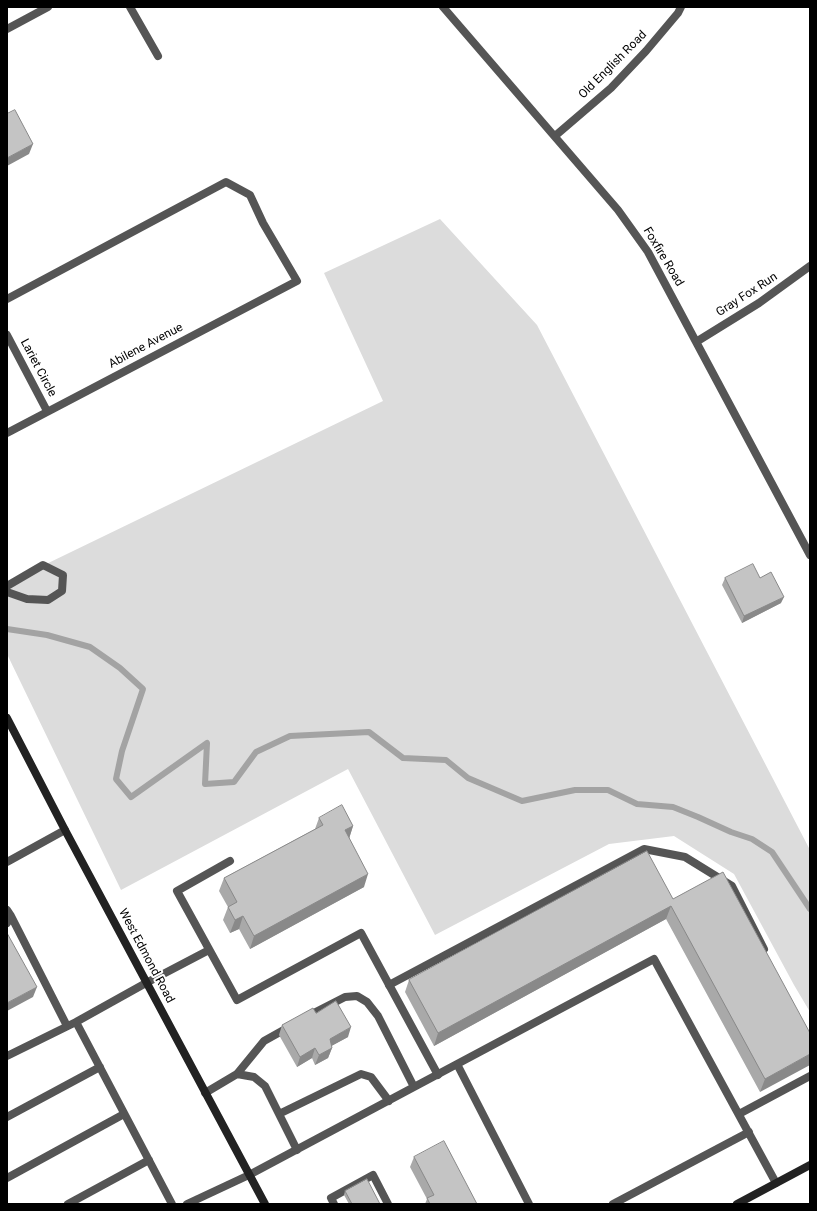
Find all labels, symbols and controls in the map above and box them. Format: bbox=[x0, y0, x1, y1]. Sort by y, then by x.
street label: Old English Road bbox=[576, 28, 650, 102]
street label: Foxfire Road bbox=[640, 225, 686, 289]
street label: Gray Fox Run bbox=[714, 270, 780, 320]
street label: Abilene Avenue bbox=[106, 320, 186, 372]
street label: Lariet Circle bbox=[17, 337, 59, 399]
street label: West Edmond Road bbox=[115, 906, 177, 1006]

